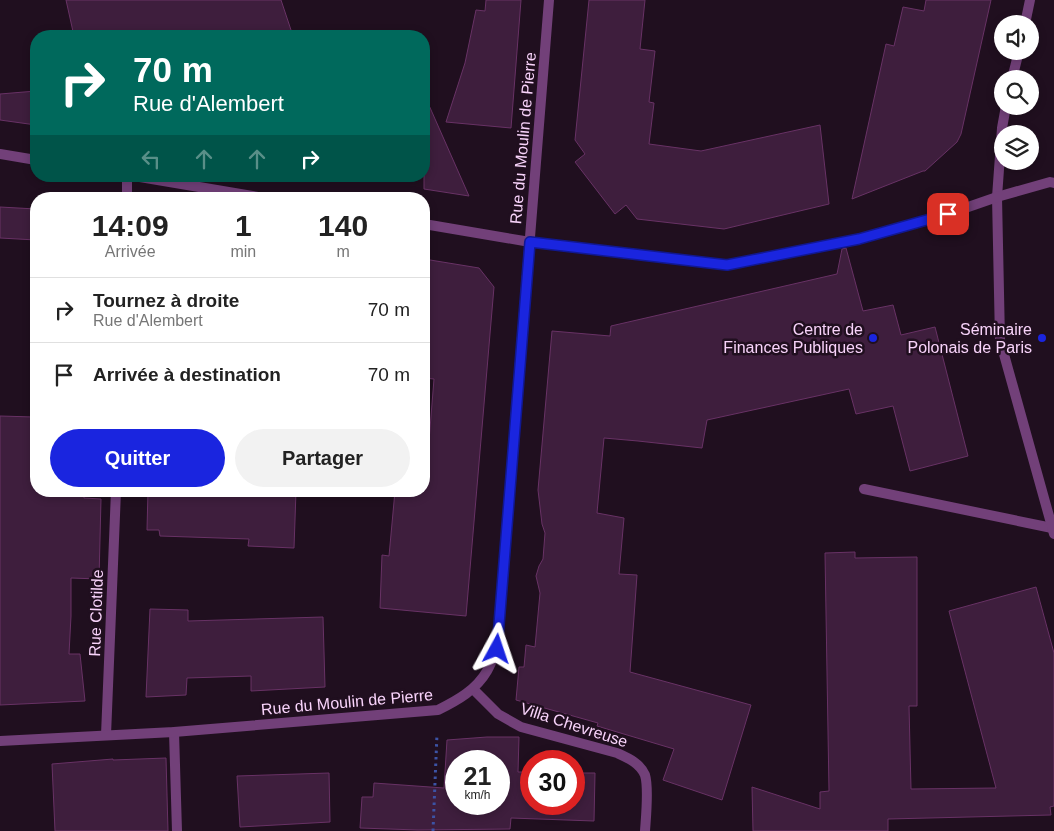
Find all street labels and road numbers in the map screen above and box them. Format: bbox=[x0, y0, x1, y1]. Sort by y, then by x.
street label: Rue du Moulin de Pierre bbox=[507, 51, 539, 225]
street label: Rue Clotilde bbox=[86, 569, 106, 657]
street label: Rue du Moulin de Pierre bbox=[260, 686, 434, 718]
street label: Villa Chevreuse bbox=[518, 700, 630, 750]

